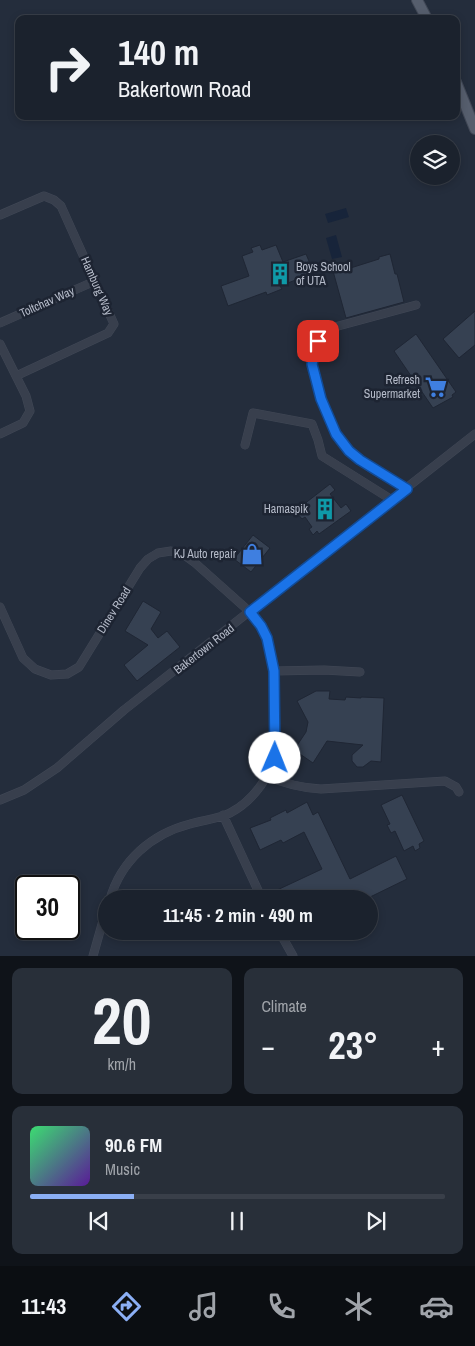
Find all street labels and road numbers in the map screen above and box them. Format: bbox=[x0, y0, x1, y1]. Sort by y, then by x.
street label: Hamburg Way bbox=[77, 254, 117, 318]
street label: Toltchav Way bbox=[17, 283, 77, 321]
street label: Dinev Road bbox=[93, 584, 135, 636]
street label: Bakertown Road bbox=[170, 620, 238, 678]

